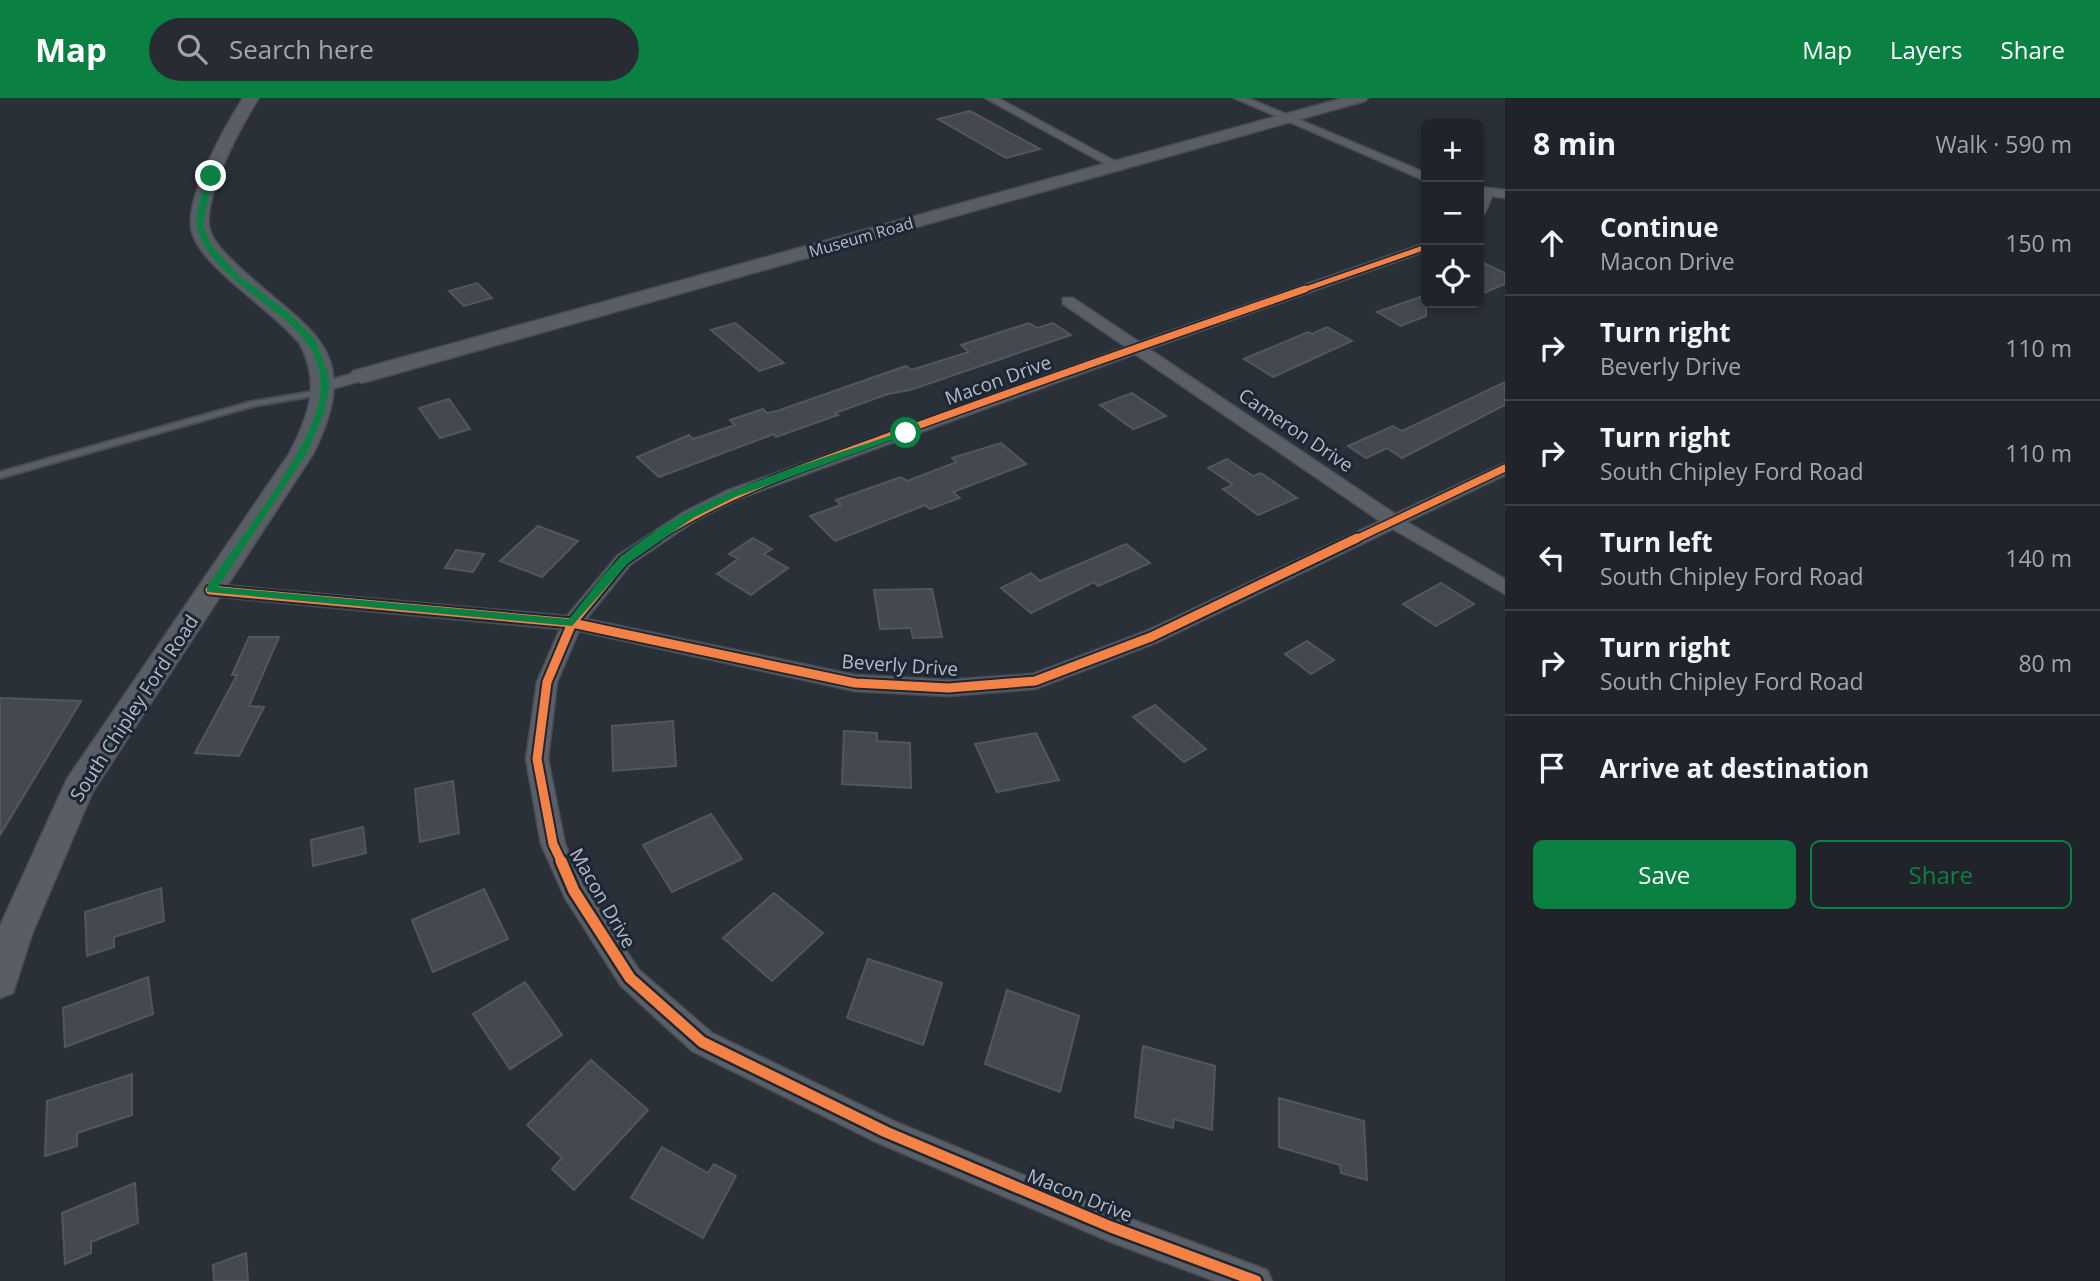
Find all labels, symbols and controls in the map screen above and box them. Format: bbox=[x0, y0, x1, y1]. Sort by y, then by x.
search box bbox=[149, 18, 639, 81]
text: Map bbox=[35, 27, 107, 72]
icon: search bbox=[173, 30, 211, 68]
text: Search here bbox=[229, 31, 374, 67]
text: Map bbox=[1802, 33, 1852, 66]
text: Layers bbox=[1890, 33, 1963, 66]
text: Share bbox=[2001, 33, 2065, 66]
map controls bbox=[1421, 119, 1484, 308]
button: + bbox=[1421, 119, 1484, 182]
text: 8 min bbox=[1533, 123, 1616, 164]
text: Walk · 590 m bbox=[1935, 128, 2072, 160]
route end bbox=[195, 160, 226, 191]
button: − bbox=[1421, 182, 1484, 245]
text: Continue bbox=[1600, 209, 1719, 245]
street label: Museum Road bbox=[806, 212, 916, 262]
icon: ahead bbox=[1533, 224, 1571, 262]
text: 150 m bbox=[2005, 227, 2072, 259]
button: locate bbox=[1421, 245, 1484, 308]
text: Macon Drive bbox=[1600, 245, 1735, 277]
text: Turn right bbox=[1600, 314, 1731, 350]
icon: right bbox=[1533, 329, 1571, 367]
text: 110 m bbox=[2005, 332, 2072, 364]
street label: Macon Drive bbox=[941, 349, 1055, 411]
text: Beverly Drive bbox=[1600, 350, 1741, 382]
street label: Cameron Drive bbox=[1234, 382, 1358, 478]
route start bbox=[890, 417, 921, 448]
text: Turn right bbox=[1600, 419, 1731, 455]
icon: right bbox=[1533, 434, 1571, 472]
text: 110 m bbox=[2005, 437, 2072, 469]
text: South Chipley Ford Road bbox=[1600, 455, 1864, 487]
text: Turn left bbox=[1600, 524, 1712, 560]
icon: left bbox=[1533, 539, 1571, 577]
text: 140 m bbox=[2005, 542, 2072, 574]
text: South Chipley Ford Road bbox=[1600, 560, 1864, 592]
street label: South Chipley Ford Road bbox=[64, 610, 204, 806]
text: Turn right bbox=[1600, 629, 1731, 665]
icon: right bbox=[1533, 644, 1571, 682]
text: 80 m bbox=[2018, 647, 2072, 679]
street label: Beverly Drive bbox=[841, 648, 959, 682]
text: South Chipley Ford Road bbox=[1600, 665, 1864, 697]
icon: arrive bbox=[1533, 749, 1571, 787]
text: Arrive at destination bbox=[1600, 750, 1869, 786]
button: Save bbox=[1533, 840, 1796, 909]
button: Share bbox=[1810, 840, 2072, 909]
street label: Macon Drive bbox=[564, 843, 642, 953]
street label: Macon Drive bbox=[1024, 1162, 1136, 1228]

